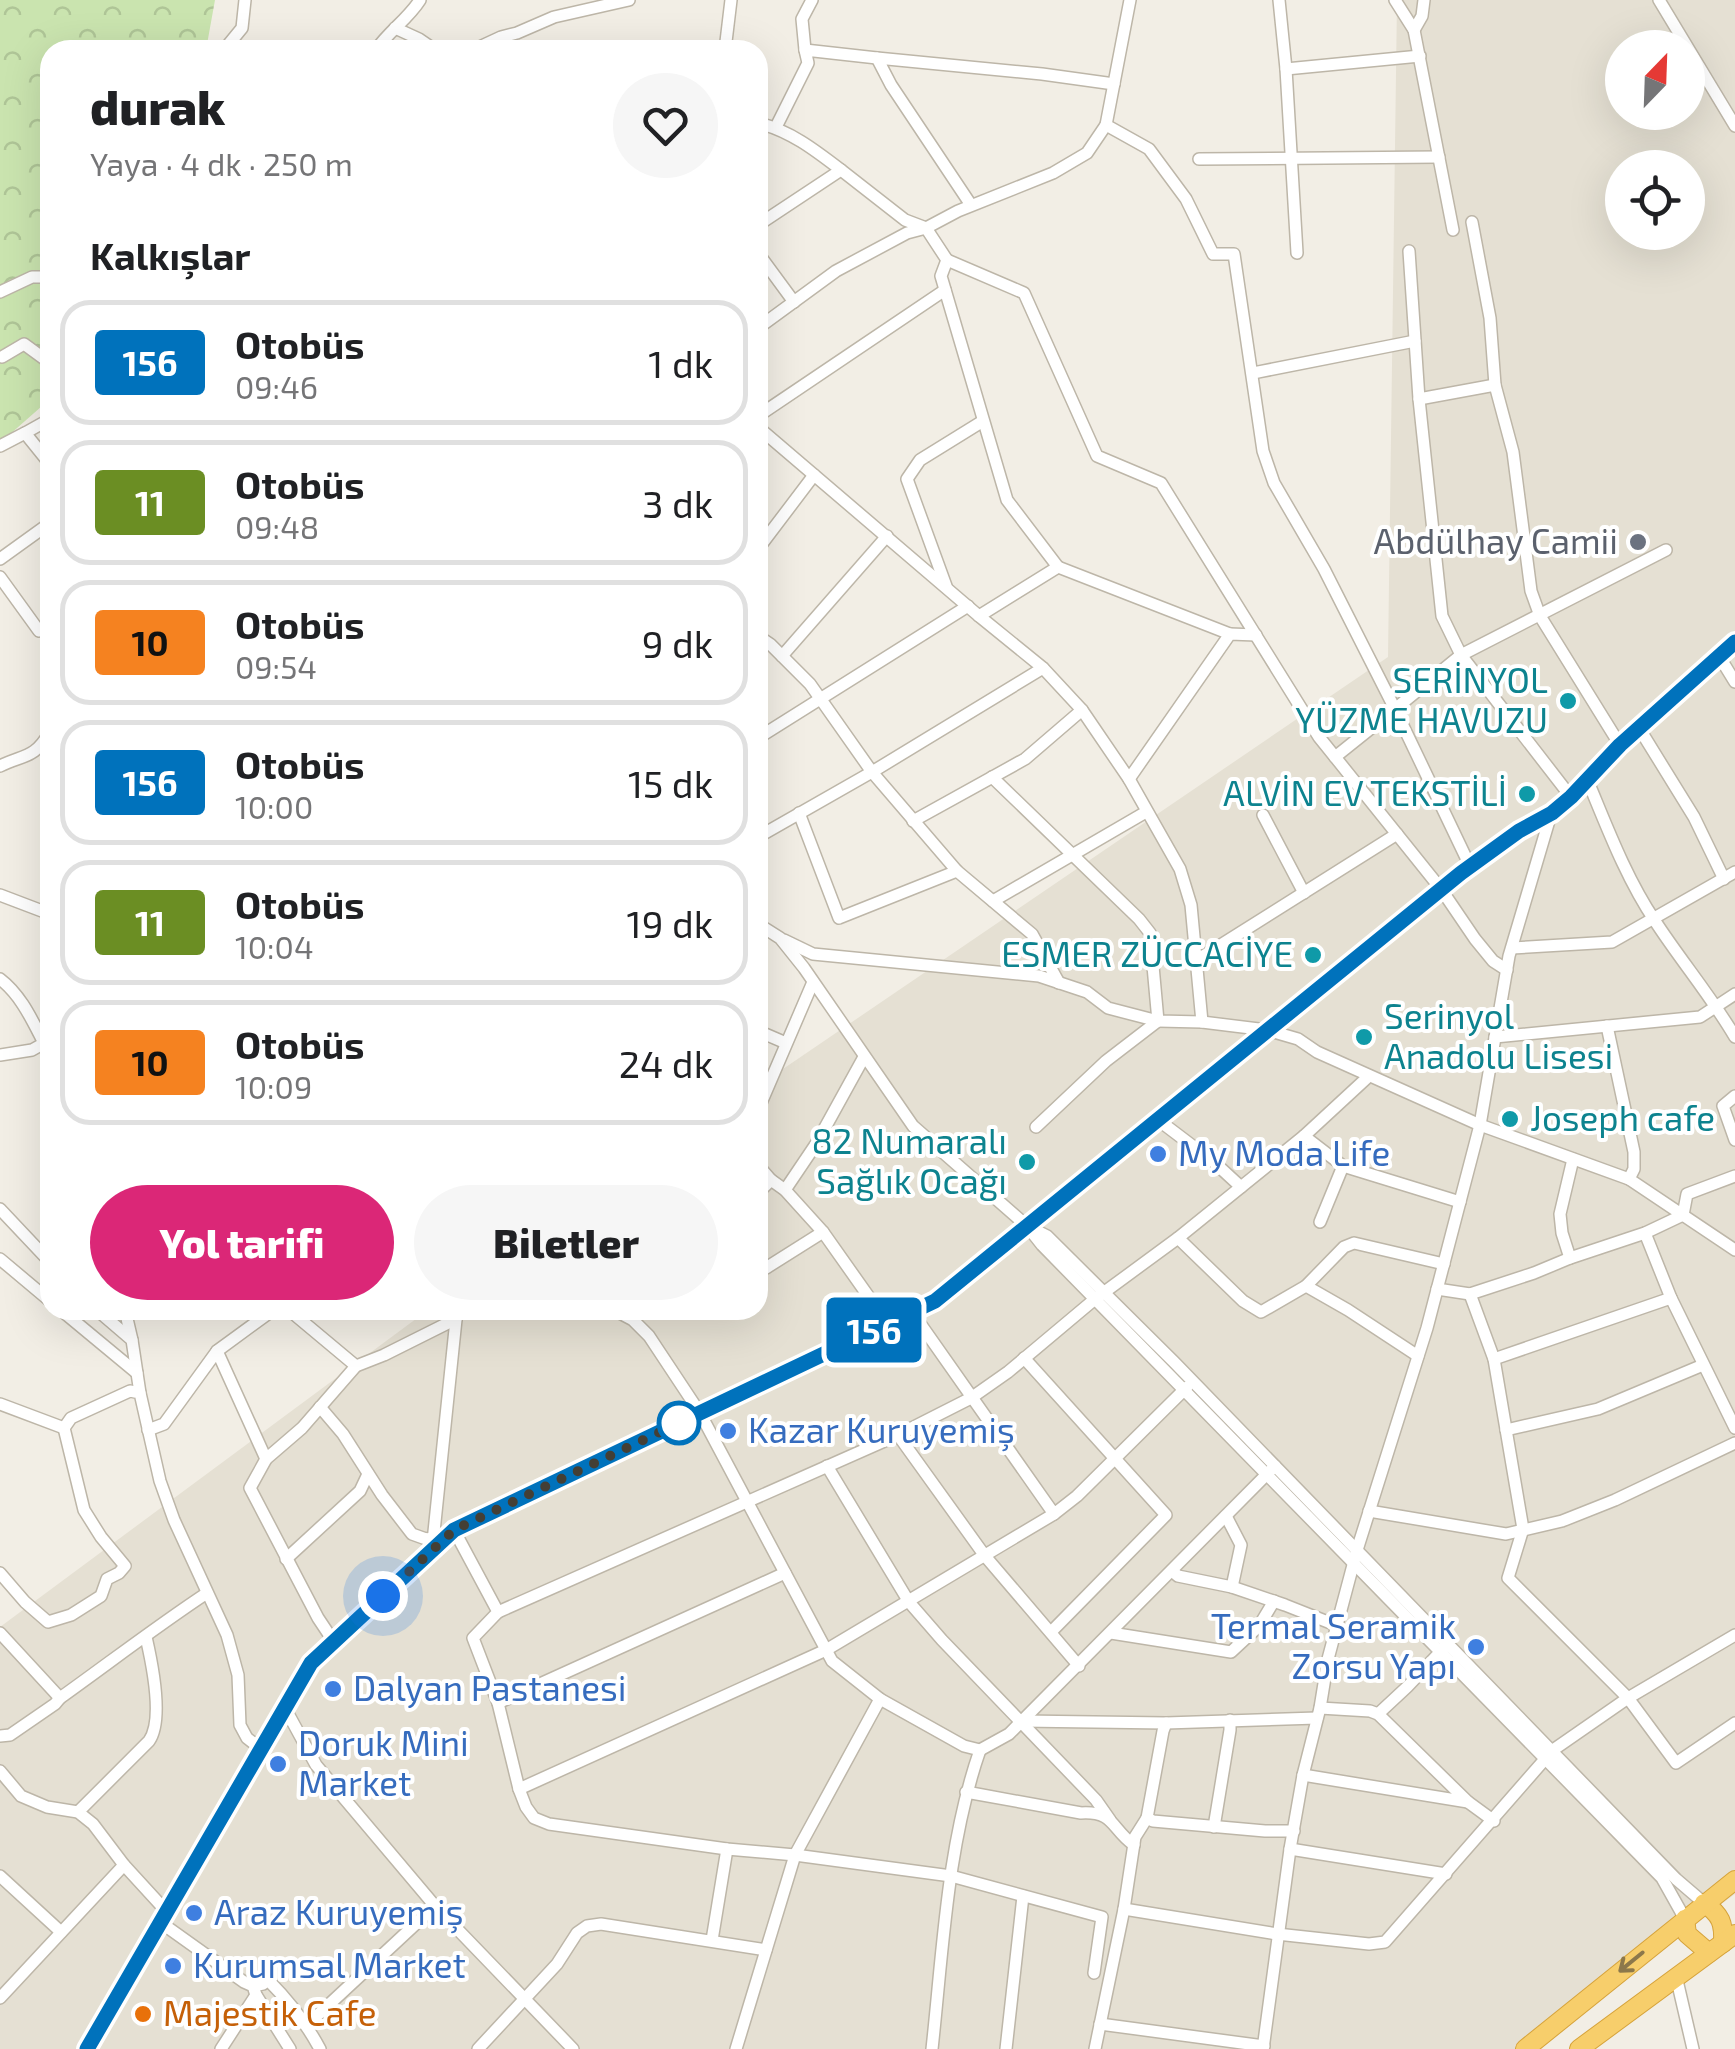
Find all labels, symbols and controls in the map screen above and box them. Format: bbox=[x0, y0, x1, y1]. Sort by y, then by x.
north arrow bbox=[1605, 30, 1705, 130]
map controls bbox=[1605, 30, 1705, 250]
button: heart bbox=[613, 73, 718, 178]
text: durak bbox=[90, 77, 225, 135]
text: Yaya · 4 dk · 250 m bbox=[90, 144, 353, 182]
button: locate bbox=[1605, 150, 1705, 250]
text: Kalkışlar bbox=[90, 232, 251, 278]
text: Otobüs bbox=[235, 321, 364, 367]
text: 1 dk bbox=[648, 340, 713, 386]
text: 156 bbox=[122, 341, 178, 383]
text: 09:46 bbox=[235, 367, 318, 405]
text: Otobüs bbox=[235, 461, 364, 507]
text: 3 dk bbox=[642, 480, 713, 526]
text: 11 bbox=[135, 481, 165, 523]
text: 09:48 bbox=[235, 507, 319, 545]
place label: Abdülhay Camii bbox=[1374, 519, 1618, 561]
marker: Abdülhay Camii bbox=[1627, 531, 1649, 553]
text: Otobüs bbox=[235, 601, 364, 647]
text: 9 dk bbox=[642, 620, 713, 666]
text: 10 bbox=[131, 621, 169, 663]
text: 09:54 bbox=[235, 647, 317, 685]
place label: SERİNYOL YÜZME HAVUZU bbox=[1295, 658, 1548, 740]
marker: SERİNYOL YÜZME HAVUZU bbox=[1557, 690, 1579, 712]
text: Otobüs bbox=[235, 741, 364, 787]
text: 15 dk bbox=[628, 760, 713, 806]
text: 156 bbox=[122, 761, 178, 803]
place label: ALVİN EV TEKSTİLİ bbox=[1223, 771, 1507, 813]
marker: ALVİN EV TEKSTİLİ bbox=[1516, 783, 1538, 805]
text: 10:00 bbox=[235, 787, 313, 825]
text: Otobüs bbox=[235, 881, 364, 927]
text: 19 dk bbox=[627, 900, 713, 946]
text: 11 bbox=[135, 901, 165, 943]
text: 10:04 bbox=[235, 927, 314, 965]
place label: ESMER ZÜCCACİYE bbox=[1001, 932, 1293, 974]
marker: ESMER ZÜCCACİYE bbox=[1302, 944, 1324, 966]
place label: Serinyol Anadolu Lisesi bbox=[1384, 994, 1613, 1076]
text: Otobüs bbox=[235, 1021, 364, 1067]
marker: Serinyol Anadolu Lisesi bbox=[1353, 1026, 1375, 1048]
text: 24 dk bbox=[619, 1040, 713, 1086]
text: 10 bbox=[131, 1041, 169, 1083]
text: 10:09 bbox=[235, 1067, 312, 1105]
place label: Joseph cafe bbox=[1530, 1096, 1715, 1138]
marker: Joseph cafe bbox=[1499, 1108, 1521, 1130]
place label: 82 Numaralı Sağlık Ocağı bbox=[811, 1119, 1007, 1201]
place label: My Moda Life bbox=[1178, 1131, 1390, 1173]
marker: My Moda Life bbox=[1147, 1143, 1169, 1165]
marker: 82 Numaralı Sağlık Ocağı bbox=[1016, 1151, 1038, 1173]
button: Yol tarifi bbox=[90, 1185, 394, 1300]
button: Biletler bbox=[414, 1185, 718, 1300]
line badge: 156 bbox=[816, 1298, 932, 1362]
text: 156 bbox=[846, 1309, 902, 1351]
unlabelled marker bbox=[658, 1402, 700, 1444]
place label: Kazar Kuruyemiş bbox=[748, 1408, 1015, 1452]
marker: Kazar Kuruyemiş bbox=[717, 1420, 739, 1442]
your location bbox=[358, 1571, 408, 1621]
place label: Termal Seramik Zorsu Yapı bbox=[1211, 1604, 1456, 1686]
marker: Termal Seramik Zorsu Yapı bbox=[1465, 1636, 1487, 1658]
place label: Dalyan Pastanesi bbox=[353, 1666, 626, 1708]
marker: Dalyan Pastanesi bbox=[322, 1678, 344, 1700]
place label: Doruk Mini Market bbox=[298, 1721, 469, 1803]
marker: Doruk Mini Market bbox=[267, 1753, 289, 1775]
place label: Araz Kuruyemiş bbox=[214, 1890, 463, 1934]
marker: Araz Kuruyemiş bbox=[183, 1902, 205, 1924]
place label: Kurumsal Market bbox=[193, 1943, 466, 1985]
one-way arrow bbox=[1619, 1951, 1645, 1973]
marker: Kurumsal Market bbox=[162, 1955, 184, 1977]
place label: Majestik Cafe bbox=[163, 1991, 377, 2033]
marker: Majestik Cafe bbox=[132, 2003, 154, 2025]

